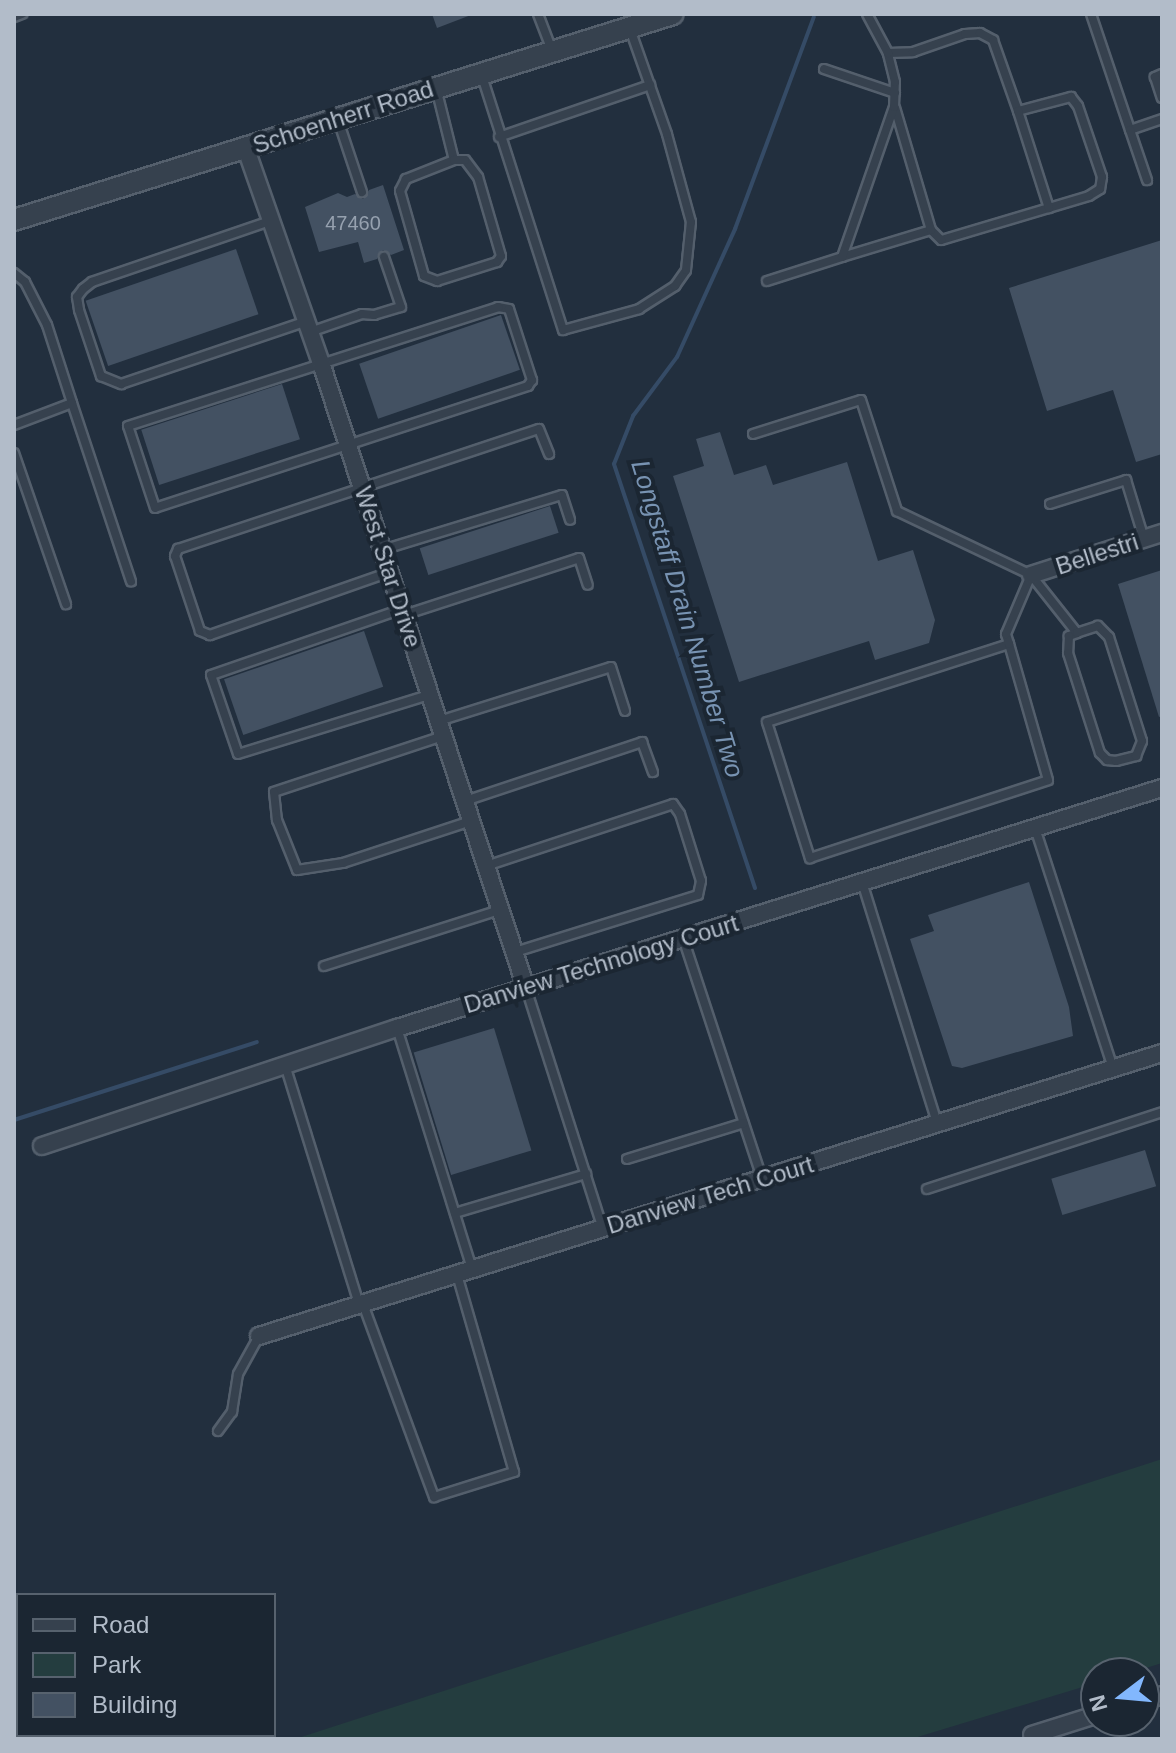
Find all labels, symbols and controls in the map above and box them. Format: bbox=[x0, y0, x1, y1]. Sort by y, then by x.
street label: Schoenherr Road bbox=[249, 74, 437, 160]
house number: 47460 bbox=[325, 211, 381, 235]
water label: Longstaff Drain Number Two bbox=[624, 456, 750, 782]
street label: West Star Drive bbox=[348, 483, 428, 651]
street label: Bellestri bbox=[1052, 527, 1142, 581]
street label: Danview Technology Court bbox=[460, 908, 742, 1020]
street label: Danview Tech Court bbox=[603, 1150, 817, 1240]
legend bbox=[16, 1593, 276, 1737]
text: Road bbox=[92, 1611, 149, 1638]
text: Park bbox=[92, 1651, 141, 1678]
north arrow bbox=[1080, 1657, 1160, 1737]
text: Building bbox=[92, 1691, 177, 1718]
text: N bbox=[1084, 1692, 1113, 1714]

